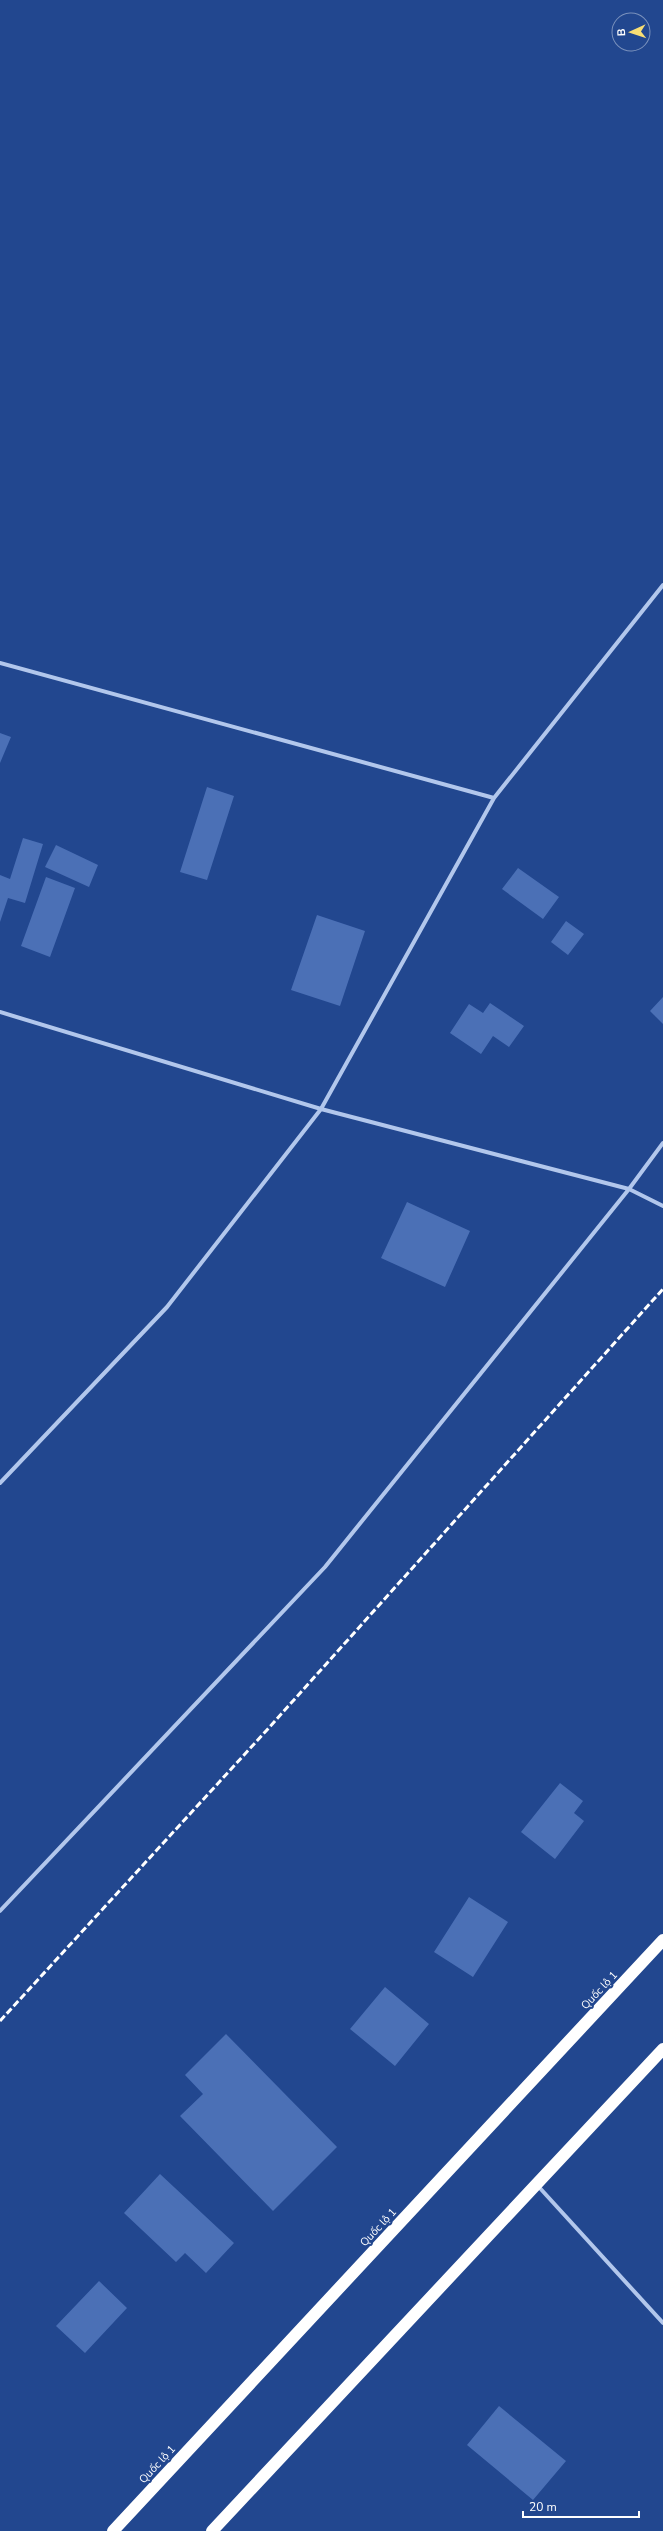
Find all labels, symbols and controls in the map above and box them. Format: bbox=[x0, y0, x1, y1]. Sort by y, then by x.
north arrow bbox=[611, 12, 651, 52]
text: B bbox=[614, 28, 629, 37]
street label: Quốc lộ 1 bbox=[578, 1968, 621, 2013]
street label: Quốc lộ 1 bbox=[357, 2205, 400, 2250]
street label: Quốc lộ 1 bbox=[136, 2442, 179, 2487]
scale bar bbox=[523, 2493, 639, 2519]
text: 20 m bbox=[529, 2499, 557, 2515]

